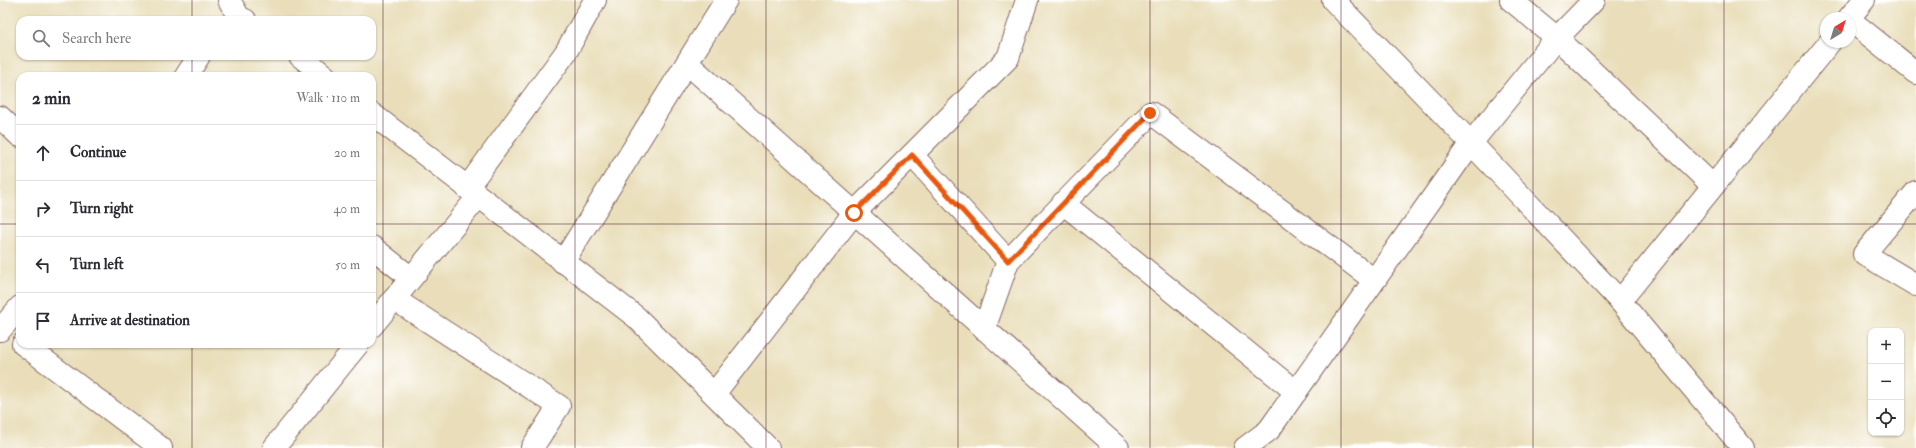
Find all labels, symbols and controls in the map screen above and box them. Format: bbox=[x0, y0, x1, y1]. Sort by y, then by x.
north arrow bbox=[1820, 12, 1856, 48]
search box bbox=[16, 16, 376, 60]
icon: search bbox=[30, 27, 52, 49]
text: Search here bbox=[62, 29, 131, 48]
text: 2 min bbox=[32, 88, 71, 109]
text: Walk · 110 m bbox=[296, 90, 360, 106]
route end bbox=[1141, 104, 1159, 122]
icon: ahead bbox=[32, 142, 54, 164]
text: Continue bbox=[70, 143, 126, 162]
text: 20 m bbox=[334, 145, 360, 161]
icon: right bbox=[32, 198, 54, 220]
text: Turn right bbox=[70, 199, 133, 218]
text: 40 m bbox=[334, 201, 360, 217]
route start bbox=[845, 204, 863, 222]
icon: left bbox=[32, 254, 54, 276]
text: Turn left bbox=[70, 255, 124, 274]
text: 50 m bbox=[335, 257, 360, 273]
icon: arrive bbox=[32, 310, 54, 332]
text: Arrive at destination bbox=[70, 311, 190, 330]
map controls bbox=[1868, 328, 1904, 436]
button: + bbox=[1868, 328, 1904, 364]
button: − bbox=[1868, 364, 1904, 400]
button: locate bbox=[1868, 400, 1904, 436]

